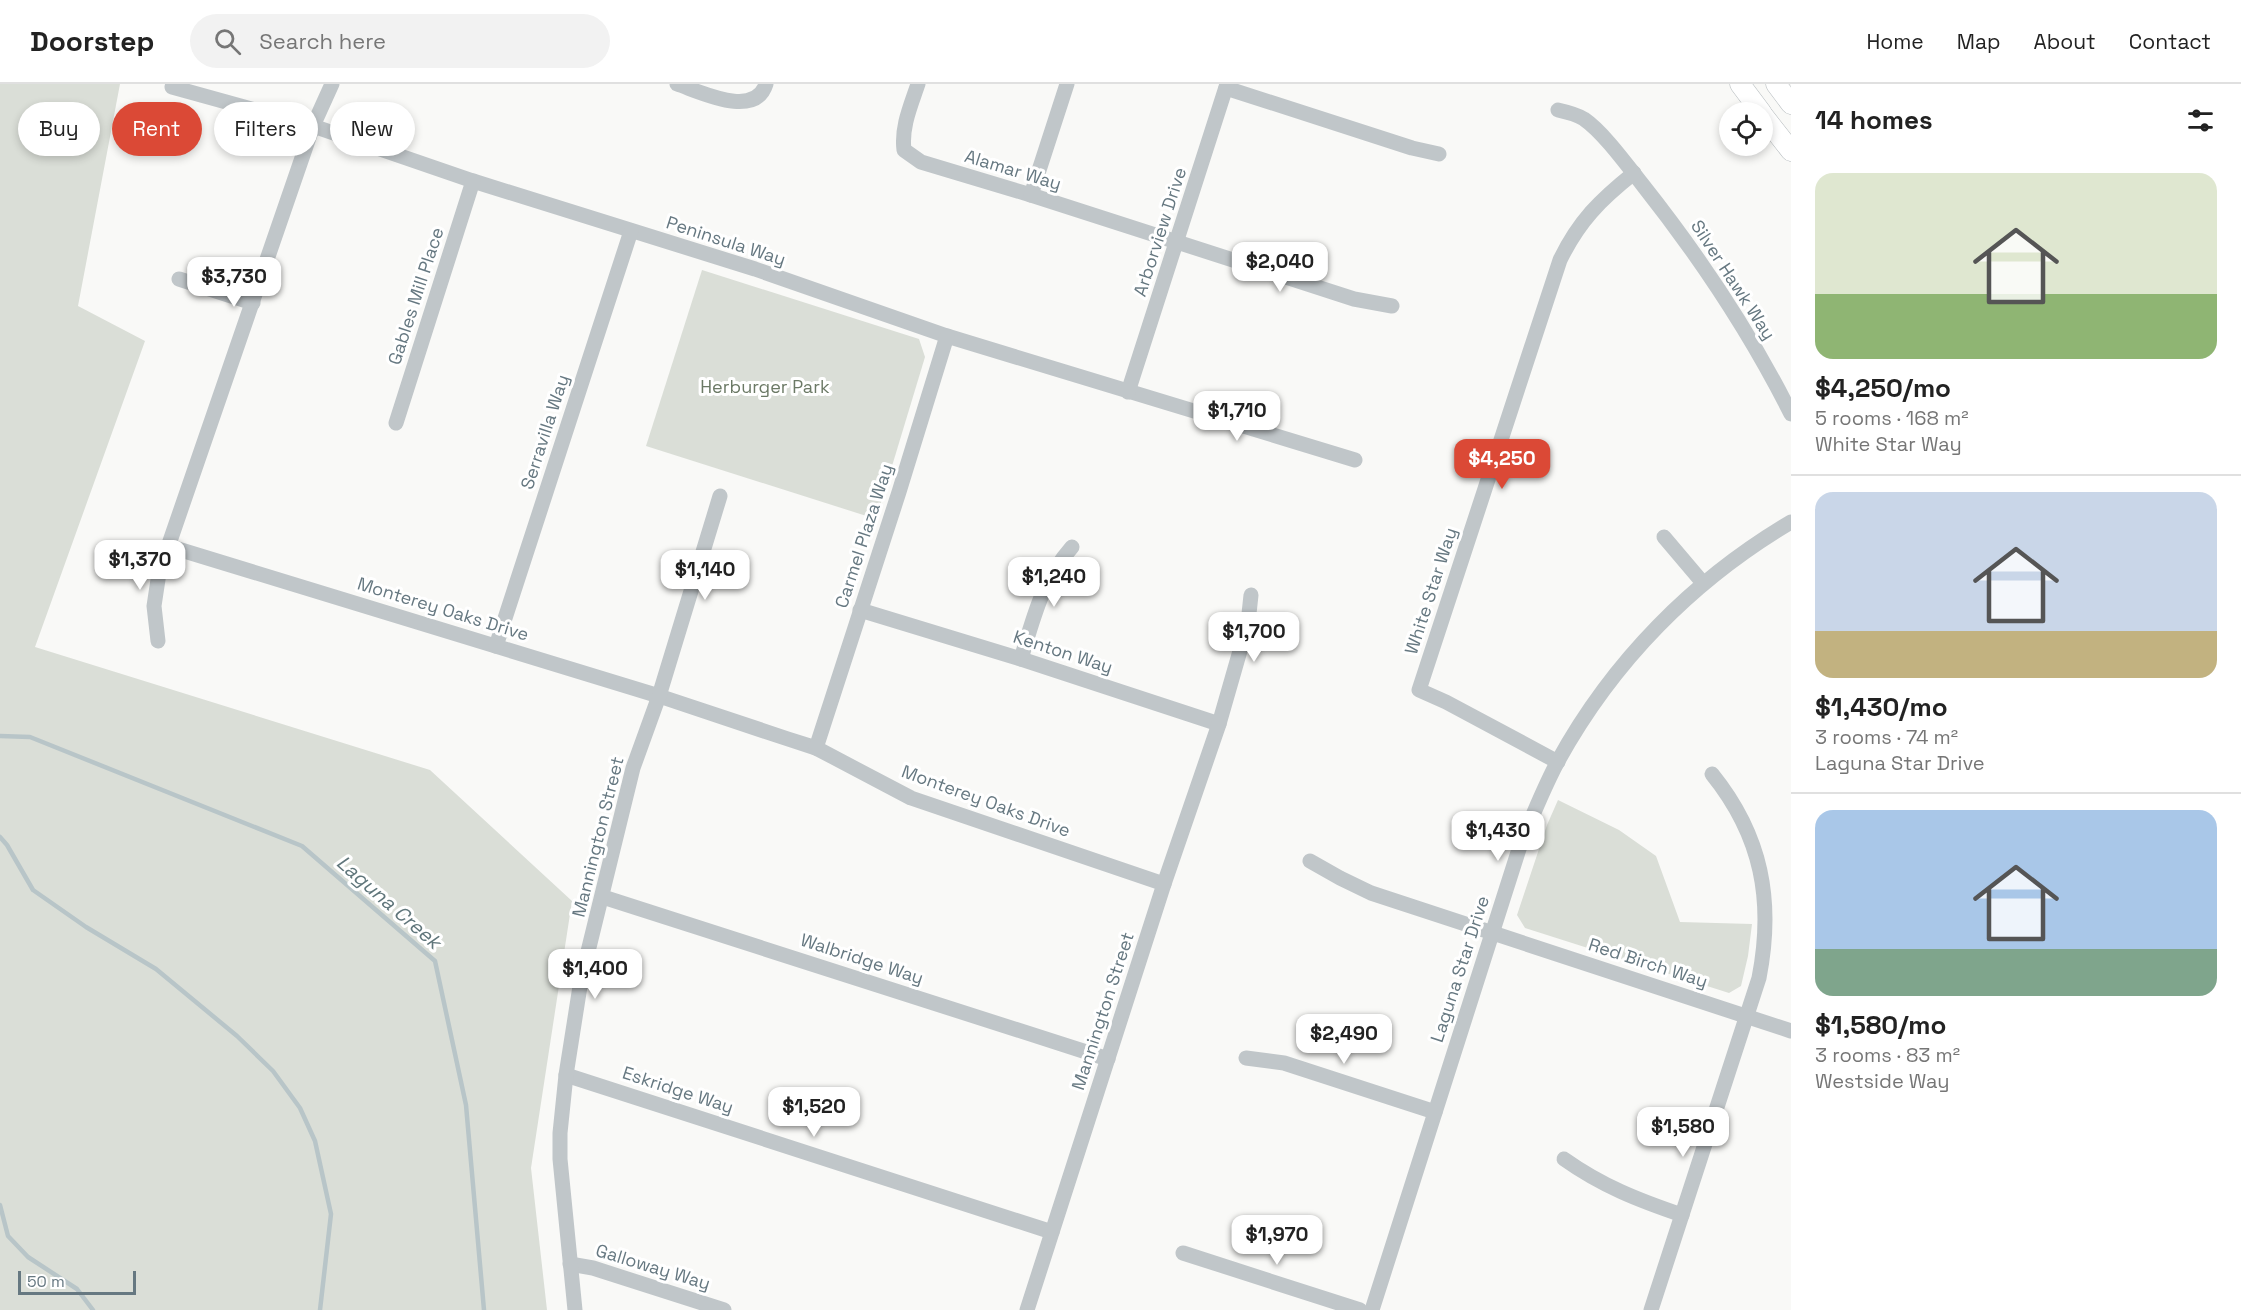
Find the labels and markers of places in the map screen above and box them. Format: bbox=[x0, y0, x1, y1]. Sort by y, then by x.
pin: $2,040 bbox=[1231, 242, 1329, 293]
pin: $3,730 bbox=[185, 257, 283, 308]
pin: $1,710 bbox=[1188, 391, 1286, 442]
pin: $4,250 bbox=[1453, 439, 1551, 490]
pin: $1,370 bbox=[91, 540, 189, 591]
pin: $1,140 bbox=[656, 550, 754, 601]
pin: $1,240 bbox=[1005, 557, 1103, 608]
pin: $1,700 bbox=[1205, 612, 1303, 663]
pin: $1,430 bbox=[1449, 811, 1547, 862]
pin: $1,400 bbox=[546, 949, 644, 1000]
pin: $2,490 bbox=[1295, 1014, 1393, 1065]
pin: $1,520 bbox=[765, 1087, 863, 1138]
pin: $1,580 bbox=[1634, 1107, 1732, 1158]
pin: $1,970 bbox=[1228, 1215, 1326, 1266]

